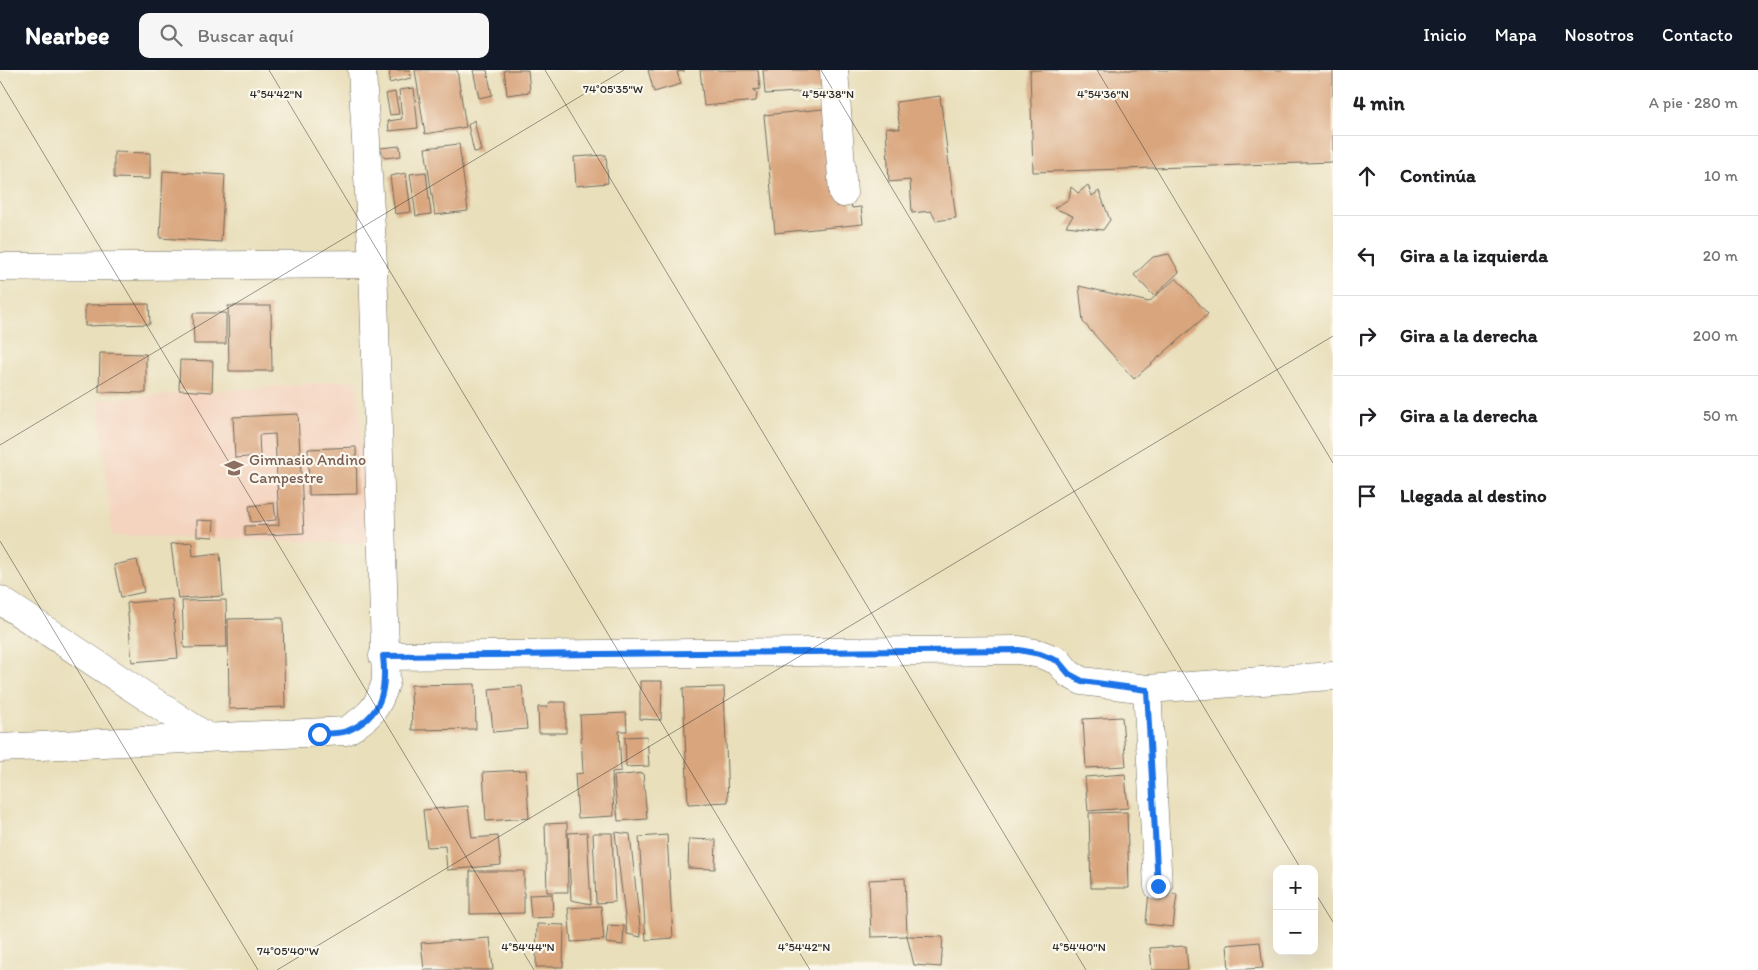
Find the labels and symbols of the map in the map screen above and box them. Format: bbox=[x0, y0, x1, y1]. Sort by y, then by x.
text: 74°05'35"W bbox=[583, 82, 643, 96]
text: 4°54'42"N bbox=[250, 87, 302, 101]
text: 4°54'38"N bbox=[802, 87, 854, 101]
text: 4°54'36"N bbox=[1077, 87, 1129, 101]
place label: Gimnasio Andino Campestre bbox=[249, 450, 366, 487]
school or university icon: Gimnasio Andino Campestre bbox=[223, 457, 245, 479]
route start bbox=[308, 723, 331, 746]
route end bbox=[1147, 875, 1170, 898]
text: 4°54'44"N bbox=[501, 940, 555, 954]
text: 4°54'42"N bbox=[778, 940, 830, 954]
text: 4°54'40"N bbox=[1052, 940, 1106, 954]
text: 74°05'40"W bbox=[257, 944, 319, 958]

